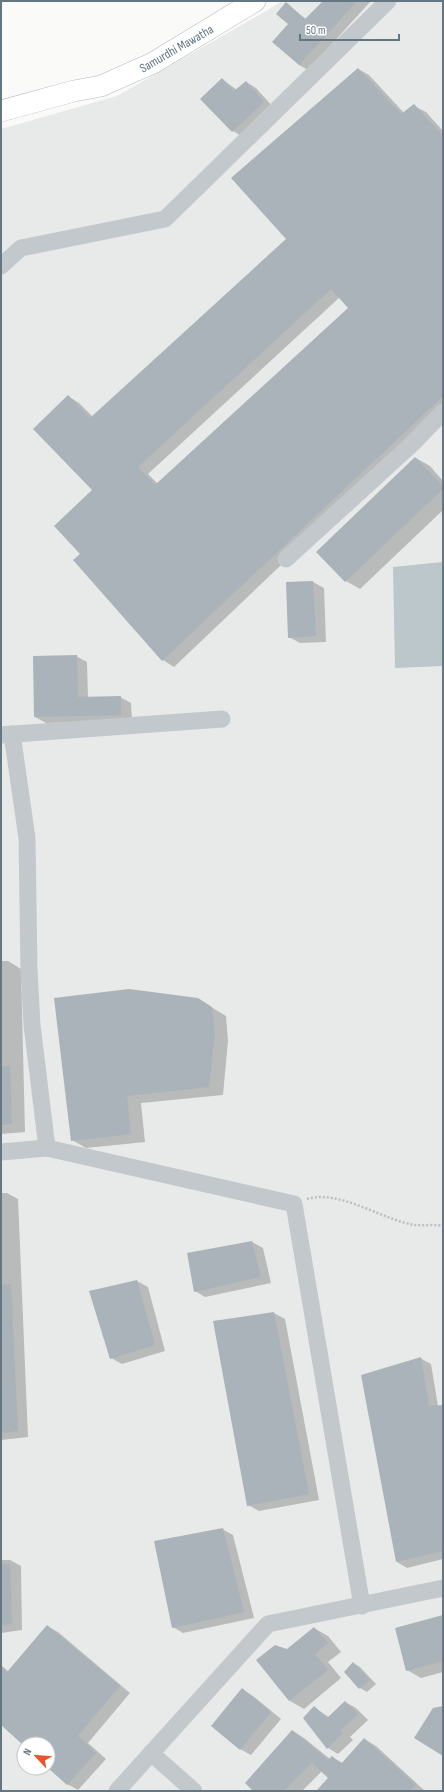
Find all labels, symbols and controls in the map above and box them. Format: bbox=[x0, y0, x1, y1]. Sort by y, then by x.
scale bar bbox=[300, 16, 399, 42]
street label: Samurdhi Mawatha bbox=[137, 21, 216, 76]
text: 50 m bbox=[306, 23, 326, 38]
north arrow bbox=[16, 1736, 56, 1776]
text: N bbox=[20, 1746, 35, 1757]

